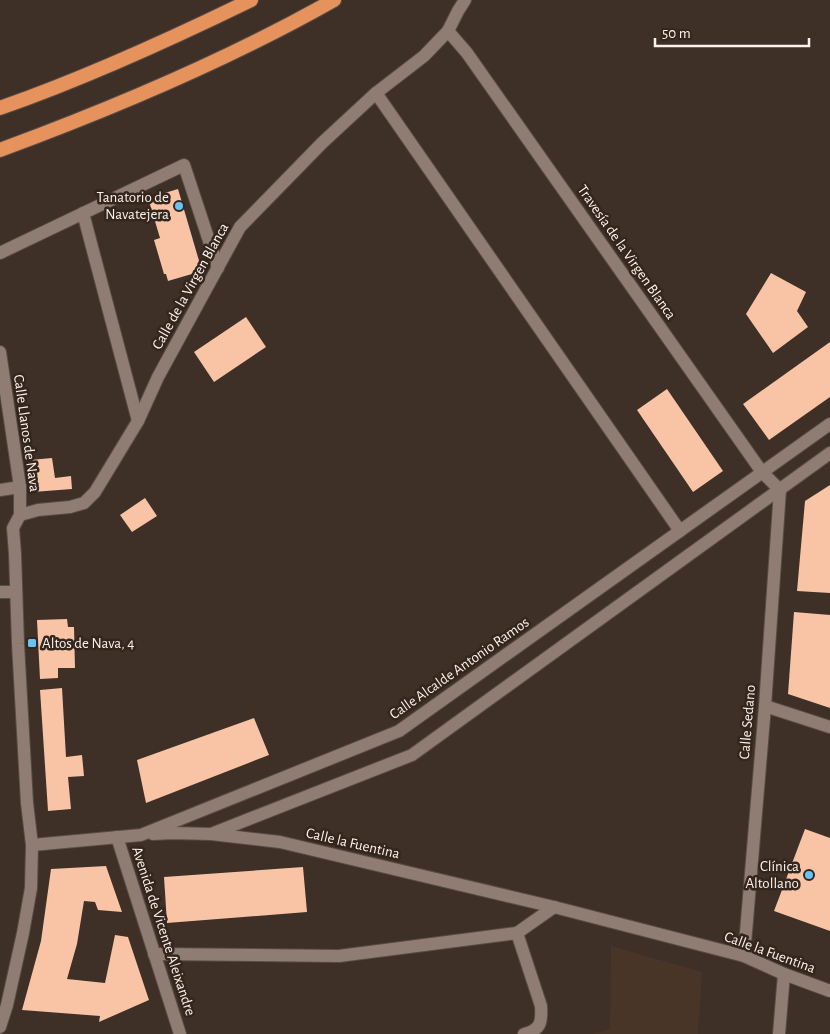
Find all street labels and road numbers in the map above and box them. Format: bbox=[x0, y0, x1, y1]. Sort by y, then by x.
street label: Travesía de la Virgen Blanca bbox=[575, 182, 679, 322]
street label: Calle de la Virgen Blanca bbox=[149, 220, 231, 352]
street label: Calle Llanos de Nava bbox=[11, 373, 42, 493]
street label: Calle Alcalde Antonio Ramos bbox=[387, 615, 532, 722]
street label: Calle Sedano bbox=[737, 684, 758, 760]
street label: Calle la Fuentina bbox=[305, 825, 401, 862]
street label: Avenida de Vicente Aleixandre bbox=[129, 845, 198, 1018]
street label: Calle la Fuentina bbox=[722, 929, 817, 976]

